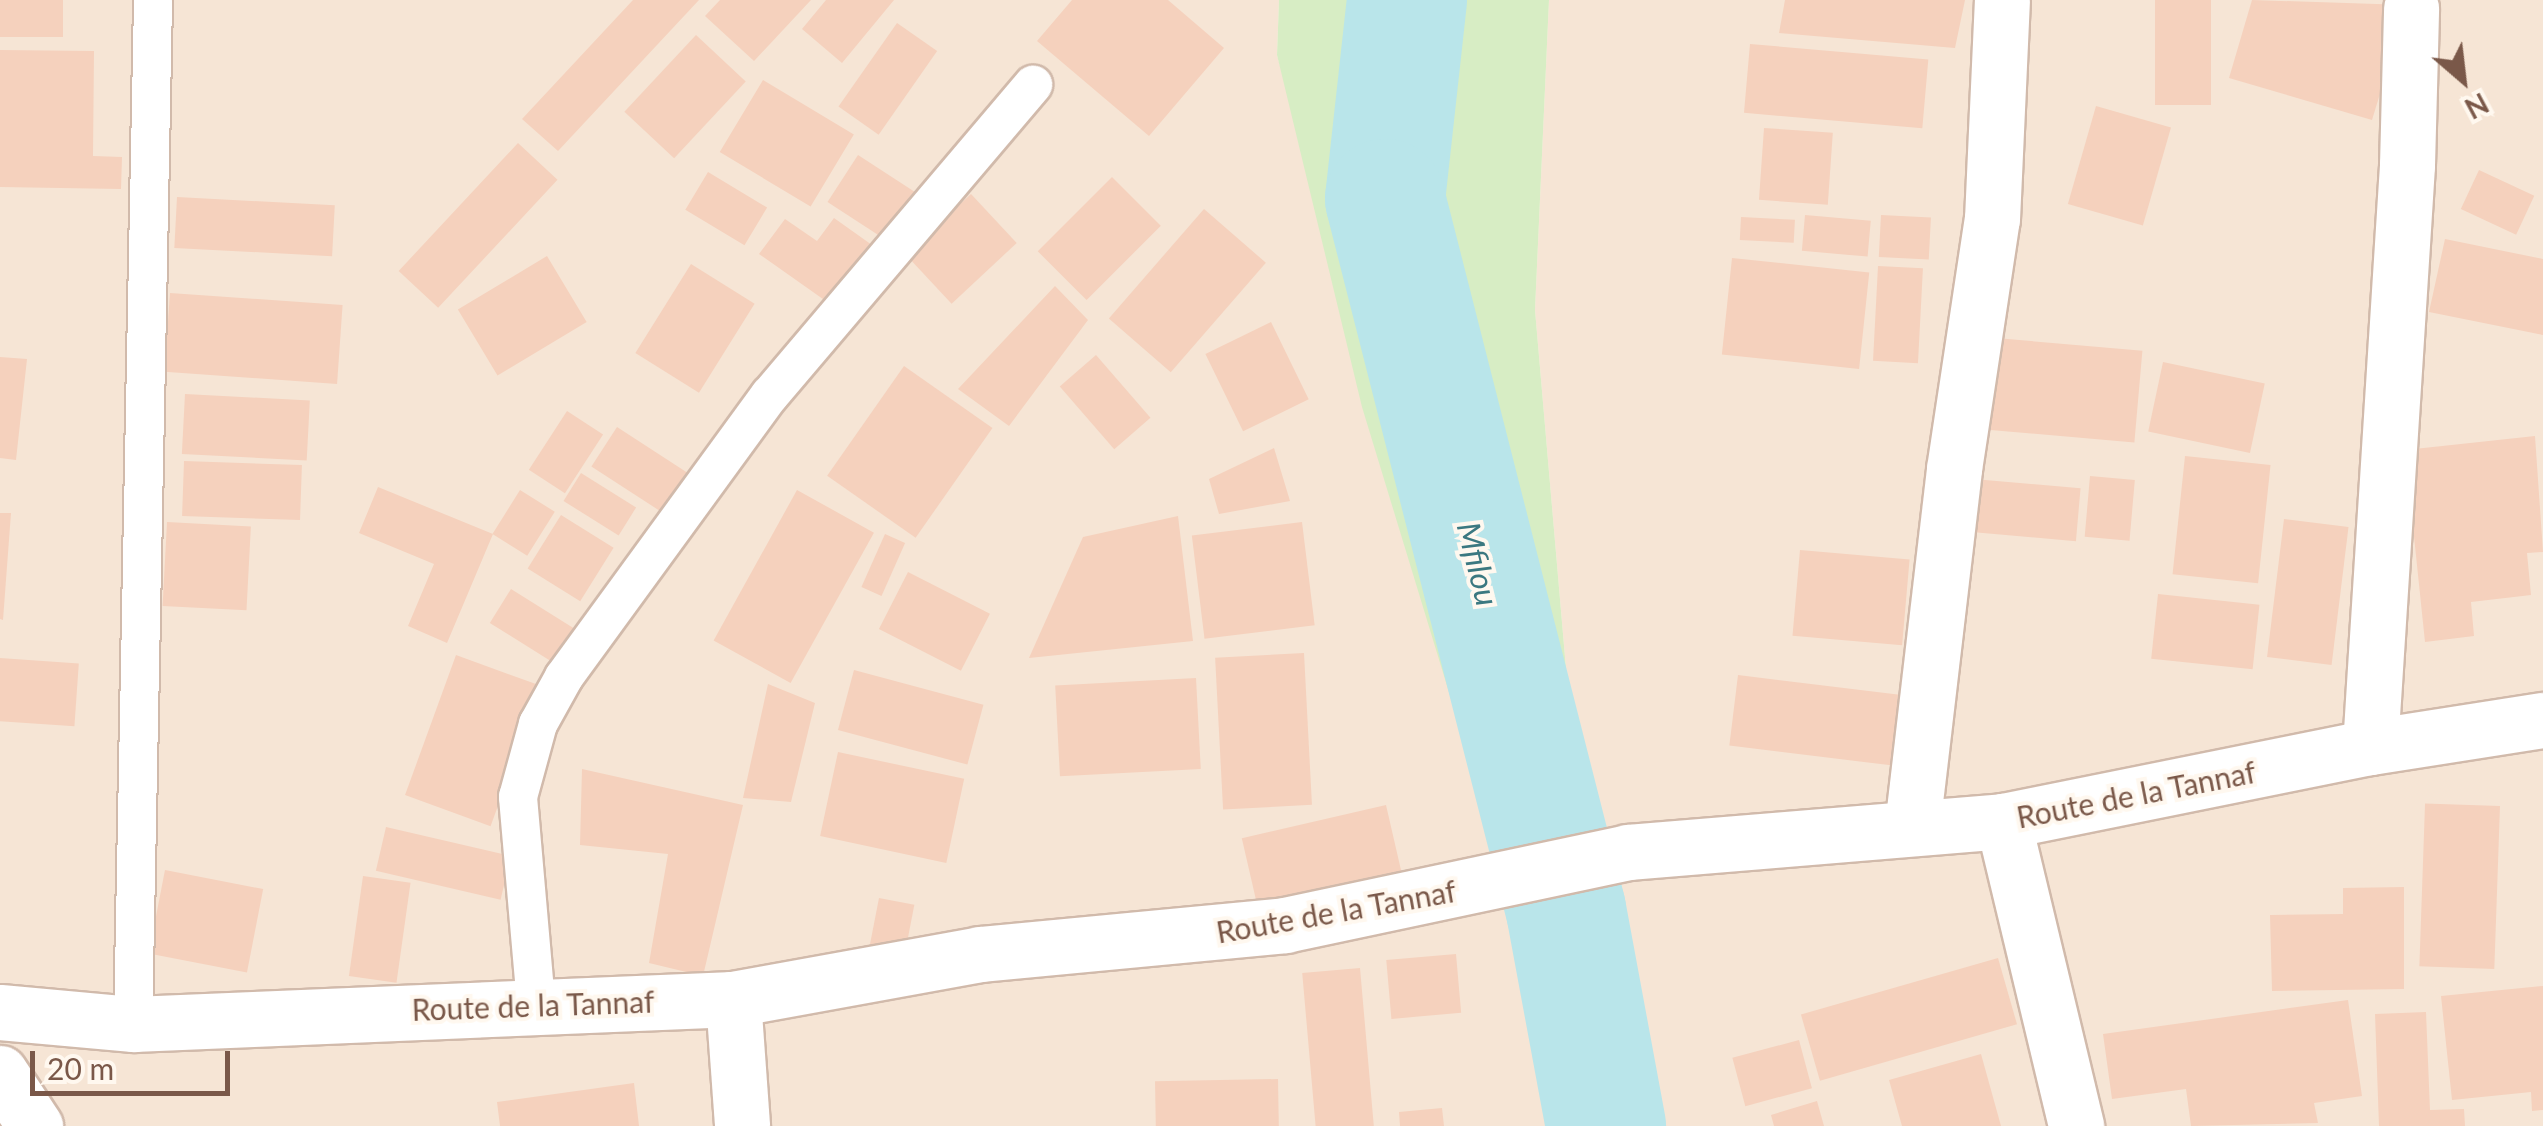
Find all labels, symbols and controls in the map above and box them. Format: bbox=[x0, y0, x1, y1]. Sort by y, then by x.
north arrow bbox=[2413, 30, 2513, 130]
text: N bbox=[2460, 86, 2495, 127]
water label: Mfilou bbox=[1449, 518, 1507, 610]
street label: Route de la Tannaf bbox=[2013, 753, 2259, 835]
street label: Route de la Tannaf bbox=[1213, 872, 1459, 950]
street label: Route de la Tannaf bbox=[411, 983, 655, 1027]
scale bar bbox=[35, 1031, 235, 1093]
text: 20 m bbox=[47, 1050, 114, 1086]

